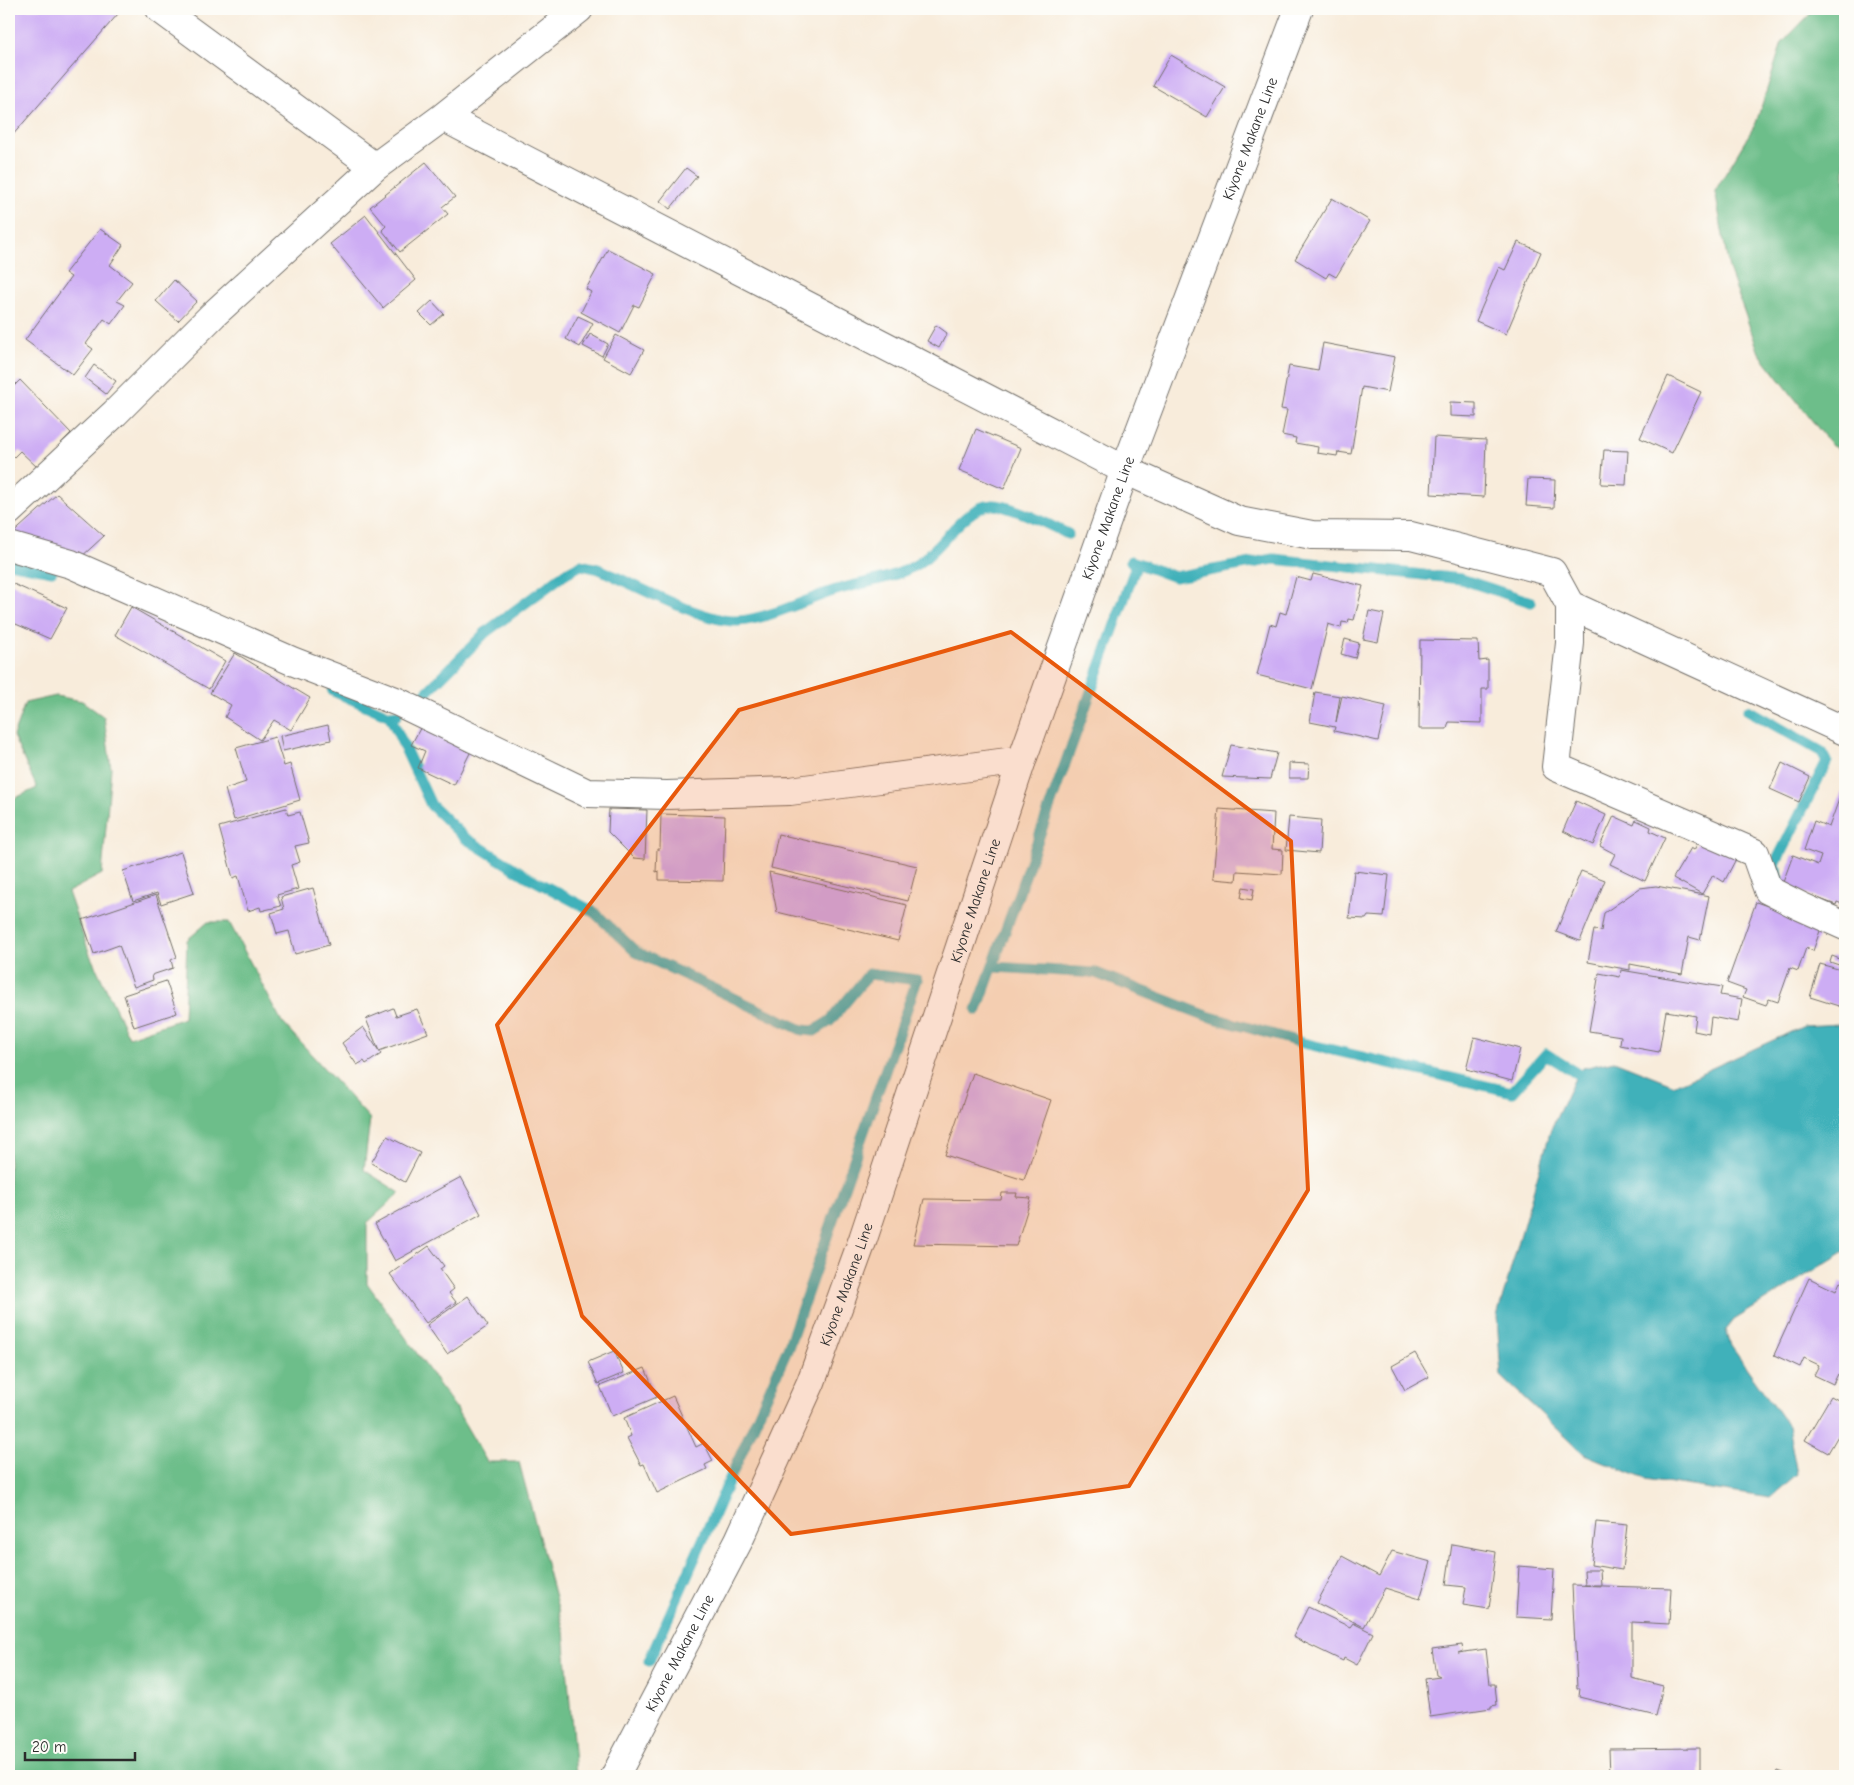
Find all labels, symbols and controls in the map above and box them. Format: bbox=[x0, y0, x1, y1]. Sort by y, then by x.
street label: Kiyone Makane Line bbox=[1219, 74, 1282, 202]
street label: Kiyone Makane Line bbox=[1078, 453, 1139, 582]
street label: Kiyone Makane Line bbox=[946, 836, 1004, 965]
street label: Kiyone Makane Line bbox=[816, 1220, 877, 1348]
street label: Kiyone Makane Line bbox=[642, 1591, 718, 1715]
scale bar bbox=[25, 1730, 135, 1762]
text: 20 m bbox=[32, 1738, 66, 1756]

